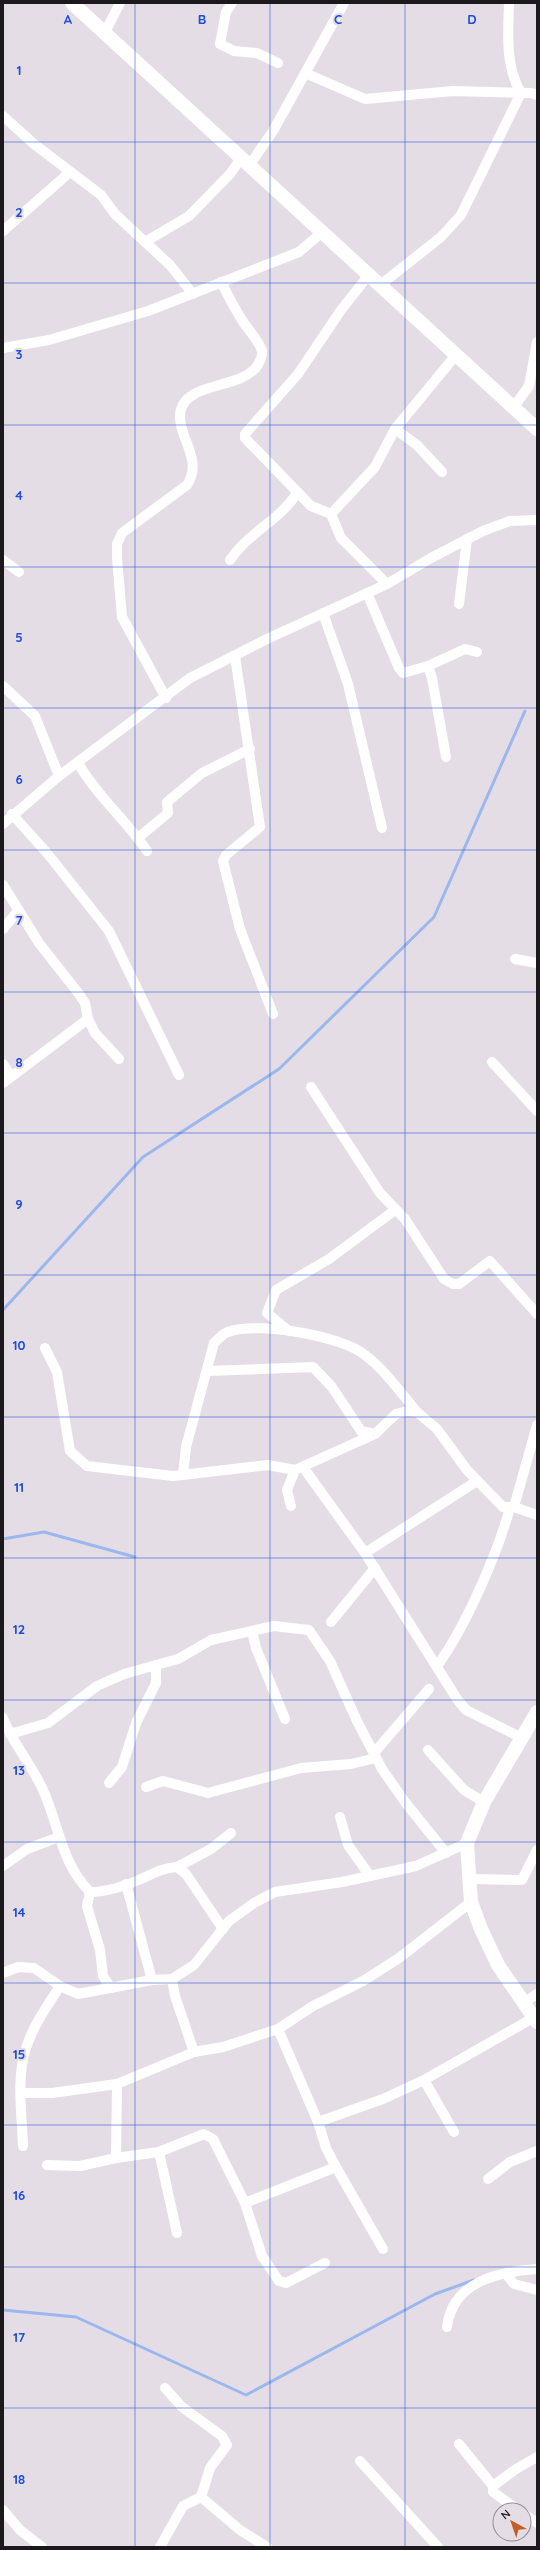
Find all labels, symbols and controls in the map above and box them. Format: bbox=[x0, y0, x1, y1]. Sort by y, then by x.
text: A bbox=[64, 11, 73, 27]
text: B bbox=[198, 11, 206, 27]
text: C bbox=[334, 11, 342, 27]
text: D bbox=[467, 11, 477, 27]
text: 1 bbox=[16, 62, 22, 78]
text: 2 bbox=[15, 204, 23, 220]
text: 3 bbox=[16, 346, 23, 362]
text: 4 bbox=[15, 487, 23, 503]
text: 5 bbox=[15, 629, 23, 645]
text: 6 bbox=[15, 771, 23, 787]
text: 7 bbox=[15, 912, 23, 928]
text: 8 bbox=[15, 1054, 23, 1070]
text: 9 bbox=[15, 1196, 23, 1212]
text: 10 bbox=[12, 1337, 26, 1353]
text: 11 bbox=[14, 1479, 24, 1495]
text: 12 bbox=[13, 1621, 25, 1637]
text: 13 bbox=[13, 1762, 25, 1778]
text: 14 bbox=[13, 1904, 26, 1920]
text: 15 bbox=[13, 2046, 25, 2062]
text: 16 bbox=[13, 2187, 25, 2203]
text: 17 bbox=[13, 2329, 25, 2345]
text: 18 bbox=[13, 2471, 25, 2487]
north arrow bbox=[492, 2502, 532, 2542]
text: N bbox=[498, 2506, 513, 2522]

